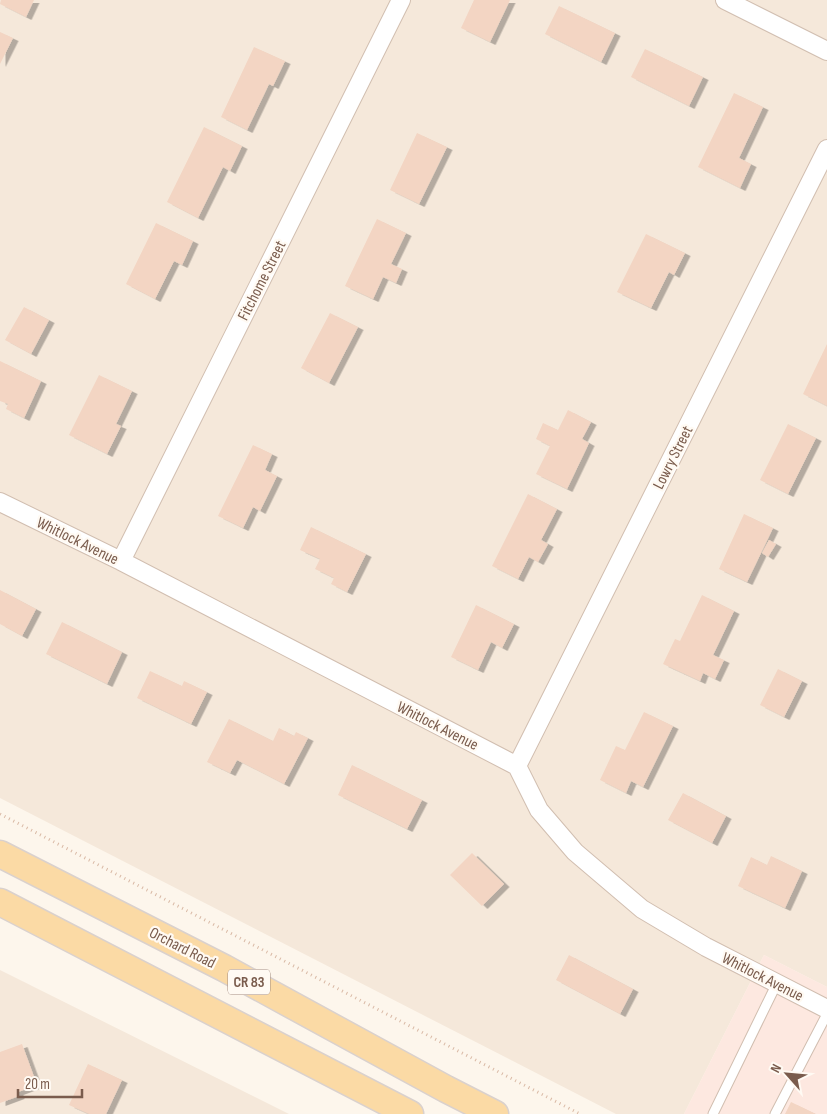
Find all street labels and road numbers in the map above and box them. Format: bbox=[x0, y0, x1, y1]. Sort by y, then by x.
street label: Fitchome Street bbox=[234, 238, 291, 324]
street label: Lowry Street bbox=[649, 423, 697, 493]
street label: Whitlock Avenue bbox=[33, 513, 121, 569]
street label: Whitlock Avenue bbox=[393, 698, 481, 755]
street label: Orchard Road bbox=[146, 924, 219, 973]
street label: Whitlock Avenue bbox=[718, 949, 806, 1006]
road number: CR 83 bbox=[228, 970, 270, 994]

